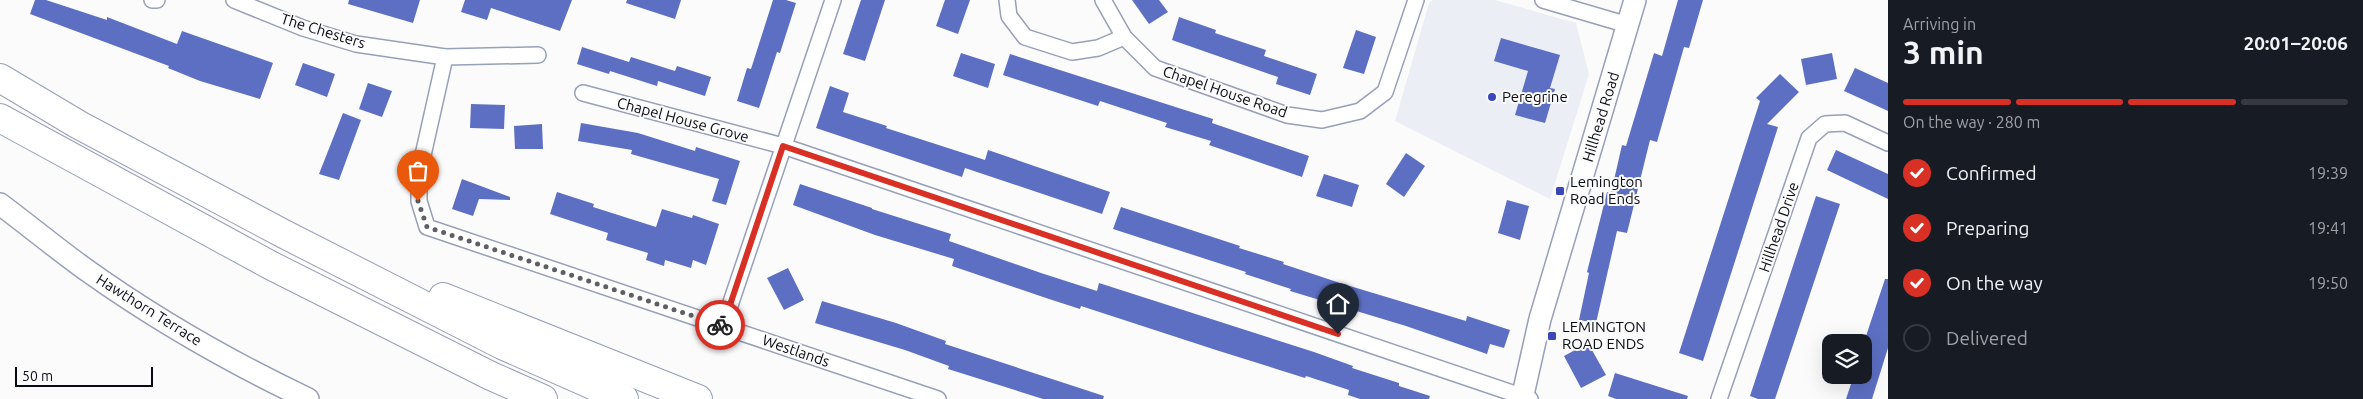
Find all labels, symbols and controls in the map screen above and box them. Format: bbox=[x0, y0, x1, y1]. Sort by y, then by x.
street label: The Chesters bbox=[279, 10, 367, 51]
text: Arriving in bbox=[1903, 15, 1976, 33]
text: 20:01–20:06 bbox=[2243, 32, 2348, 54]
text: 3 min bbox=[1903, 34, 1984, 70]
street label: Chapel House Road bbox=[1161, 62, 1290, 121]
street label: Hillhead Road bbox=[1579, 70, 1622, 164]
place label: Peregrine bbox=[1502, 88, 1568, 105]
marker: Peregrine bbox=[1486, 91, 1498, 103]
street label: Chapel House Grove bbox=[615, 94, 751, 145]
text: On the way · 280 m bbox=[1903, 113, 2040, 131]
pin bbox=[397, 150, 439, 201]
icon: bag bbox=[404, 157, 432, 185]
icon: check bbox=[1903, 159, 1931, 187]
text: Confirmed bbox=[1946, 162, 2037, 184]
text: 19:39 bbox=[2308, 164, 2348, 182]
place label: Lemington Road Ends bbox=[1570, 173, 1643, 207]
street label: Hillhead Drive bbox=[1755, 180, 1802, 274]
marker: Lemington Road Ends bbox=[1554, 185, 1566, 197]
icon: check bbox=[1903, 214, 1931, 242]
text: Preparing bbox=[1946, 217, 2030, 239]
text: 19:41 bbox=[2308, 219, 2348, 237]
icon: check bbox=[1903, 269, 1931, 297]
street label: Hawthorn Terrace bbox=[94, 270, 205, 349]
text: On the way bbox=[1946, 272, 2043, 294]
text: 19:50 bbox=[2308, 274, 2348, 292]
pin bbox=[1317, 283, 1359, 334]
icon: home bbox=[1324, 290, 1352, 318]
courier bbox=[695, 300, 745, 350]
icon: bike bbox=[706, 311, 734, 339]
place label: LEMINGTON ROAD ENDS bbox=[1562, 318, 1646, 352]
text: Delivered bbox=[1946, 327, 2028, 349]
marker: LEMINGTON ROAD ENDS bbox=[1546, 330, 1558, 342]
street label: Westlands bbox=[760, 331, 832, 370]
map controls bbox=[1822, 334, 1872, 384]
button: layers bbox=[1822, 334, 1872, 384]
scale bar bbox=[15, 364, 152, 387]
text: 50 m bbox=[22, 368, 53, 384]

